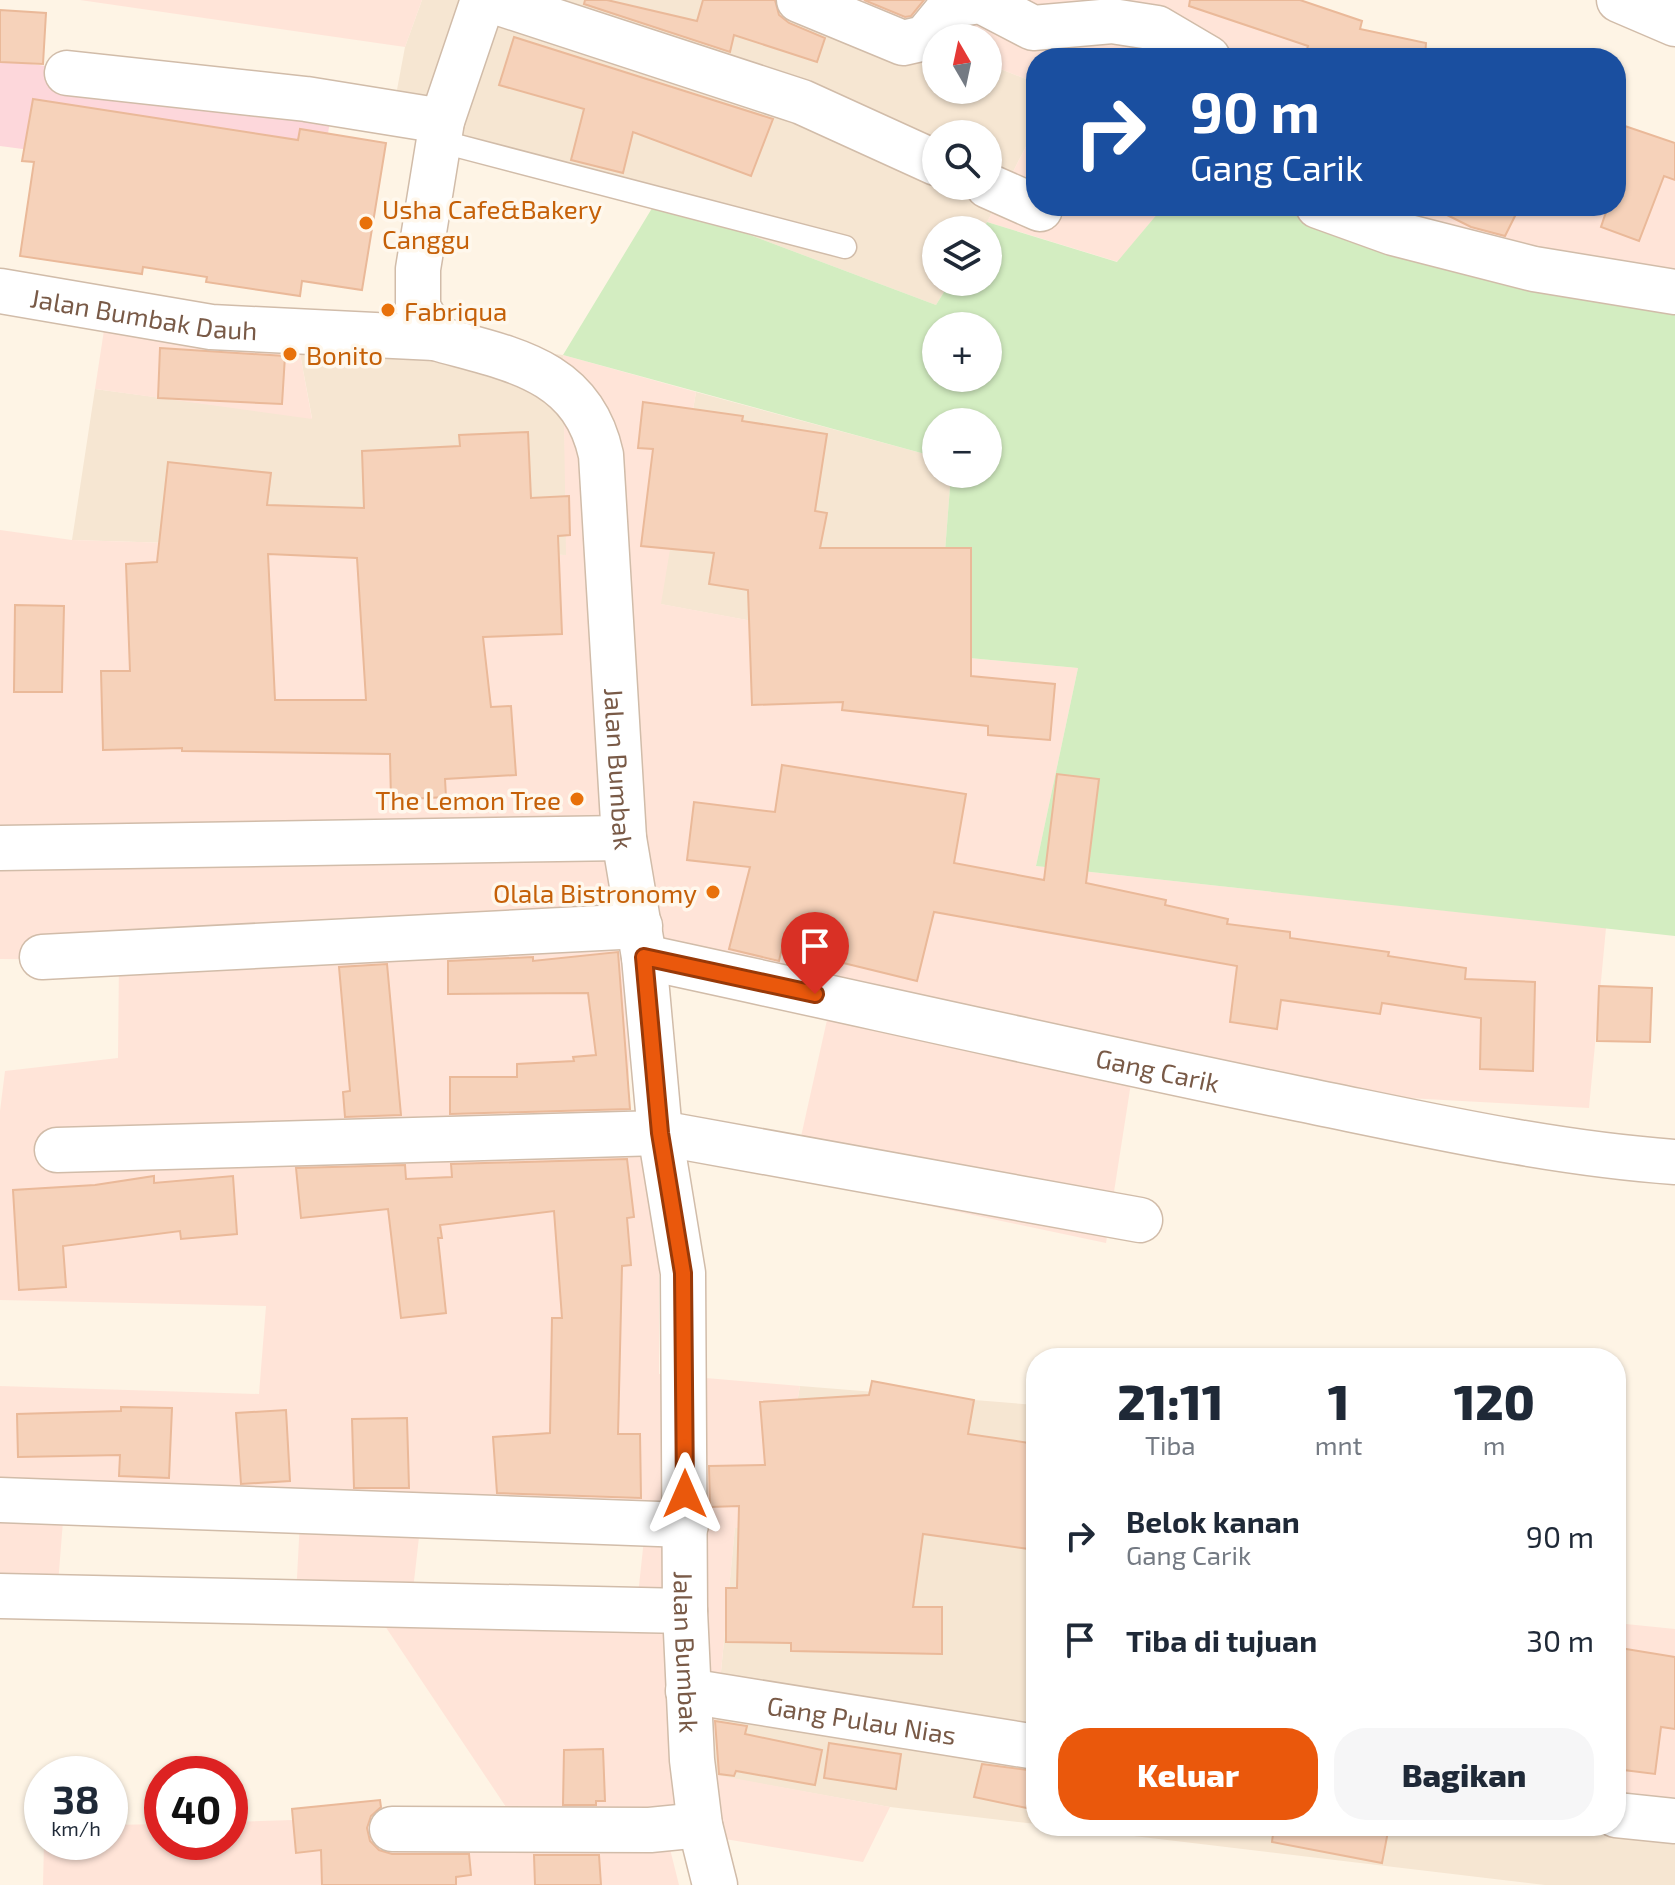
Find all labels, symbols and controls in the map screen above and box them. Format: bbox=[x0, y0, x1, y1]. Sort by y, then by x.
north arrow bbox=[922, 24, 1002, 104]
map controls bbox=[922, 24, 1002, 488]
text: 90 m bbox=[1190, 77, 1320, 144]
icon: right bbox=[1058, 80, 1162, 184]
button: search bbox=[922, 120, 1002, 200]
text: Gang Carik bbox=[1190, 145, 1363, 188]
place label: Usha Cafe&Bakery Canggu bbox=[382, 193, 602, 254]
marker: Usha Cafe&Bakery Canggu bbox=[357, 214, 375, 232]
button: layers bbox=[922, 216, 1002, 296]
street label: Jalan Bumbak Dauh bbox=[28, 281, 258, 345]
place label: Fabriqua bbox=[404, 295, 507, 326]
marker: Fabriqua bbox=[379, 301, 397, 319]
button: + bbox=[922, 312, 1002, 392]
place label: Bonito bbox=[306, 339, 383, 370]
marker: Bonito bbox=[281, 345, 299, 363]
button: − bbox=[922, 408, 1002, 488]
street label: Jalan Bumbak bbox=[599, 687, 641, 852]
place label: The Lemon Tree bbox=[375, 784, 561, 815]
marker: The Lemon Tree bbox=[568, 790, 586, 808]
place label: Olala Bistronomy bbox=[493, 877, 697, 908]
marker: Olala Bistronomy bbox=[704, 883, 722, 901]
pin bbox=[781, 912, 849, 994]
icon: arrive bbox=[793, 924, 837, 968]
street label: Gang Carik bbox=[1093, 1041, 1222, 1097]
text: 21:11 bbox=[1117, 1372, 1223, 1430]
text: 1 bbox=[1328, 1372, 1349, 1430]
text: 120 bbox=[1454, 1372, 1535, 1430]
text: Tiba bbox=[1145, 1429, 1196, 1460]
text: mnt bbox=[1315, 1429, 1362, 1460]
text: m bbox=[1483, 1429, 1506, 1460]
position arrow bbox=[643, 1452, 727, 1536]
text: Belok kanan bbox=[1126, 1503, 1300, 1539]
icon: right bbox=[1058, 1514, 1102, 1558]
text: 90 m bbox=[1526, 1518, 1594, 1554]
text: Gang Carik bbox=[1126, 1539, 1251, 1570]
street label: Jalan Bumbak bbox=[669, 1571, 706, 1734]
icon: arrive bbox=[1058, 1618, 1102, 1662]
text: Tiba di tujuan bbox=[1126, 1622, 1317, 1658]
text: 30 m bbox=[1526, 1622, 1594, 1658]
street label: Gang Pulau Nias bbox=[765, 1688, 959, 1749]
button: Keluar bbox=[1058, 1728, 1318, 1820]
button: Bagikan bbox=[1334, 1728, 1594, 1820]
speed limit sign: 40 bbox=[144, 1756, 248, 1860]
text: 38 bbox=[52, 1774, 100, 1822]
text: km/h bbox=[51, 1816, 101, 1840]

